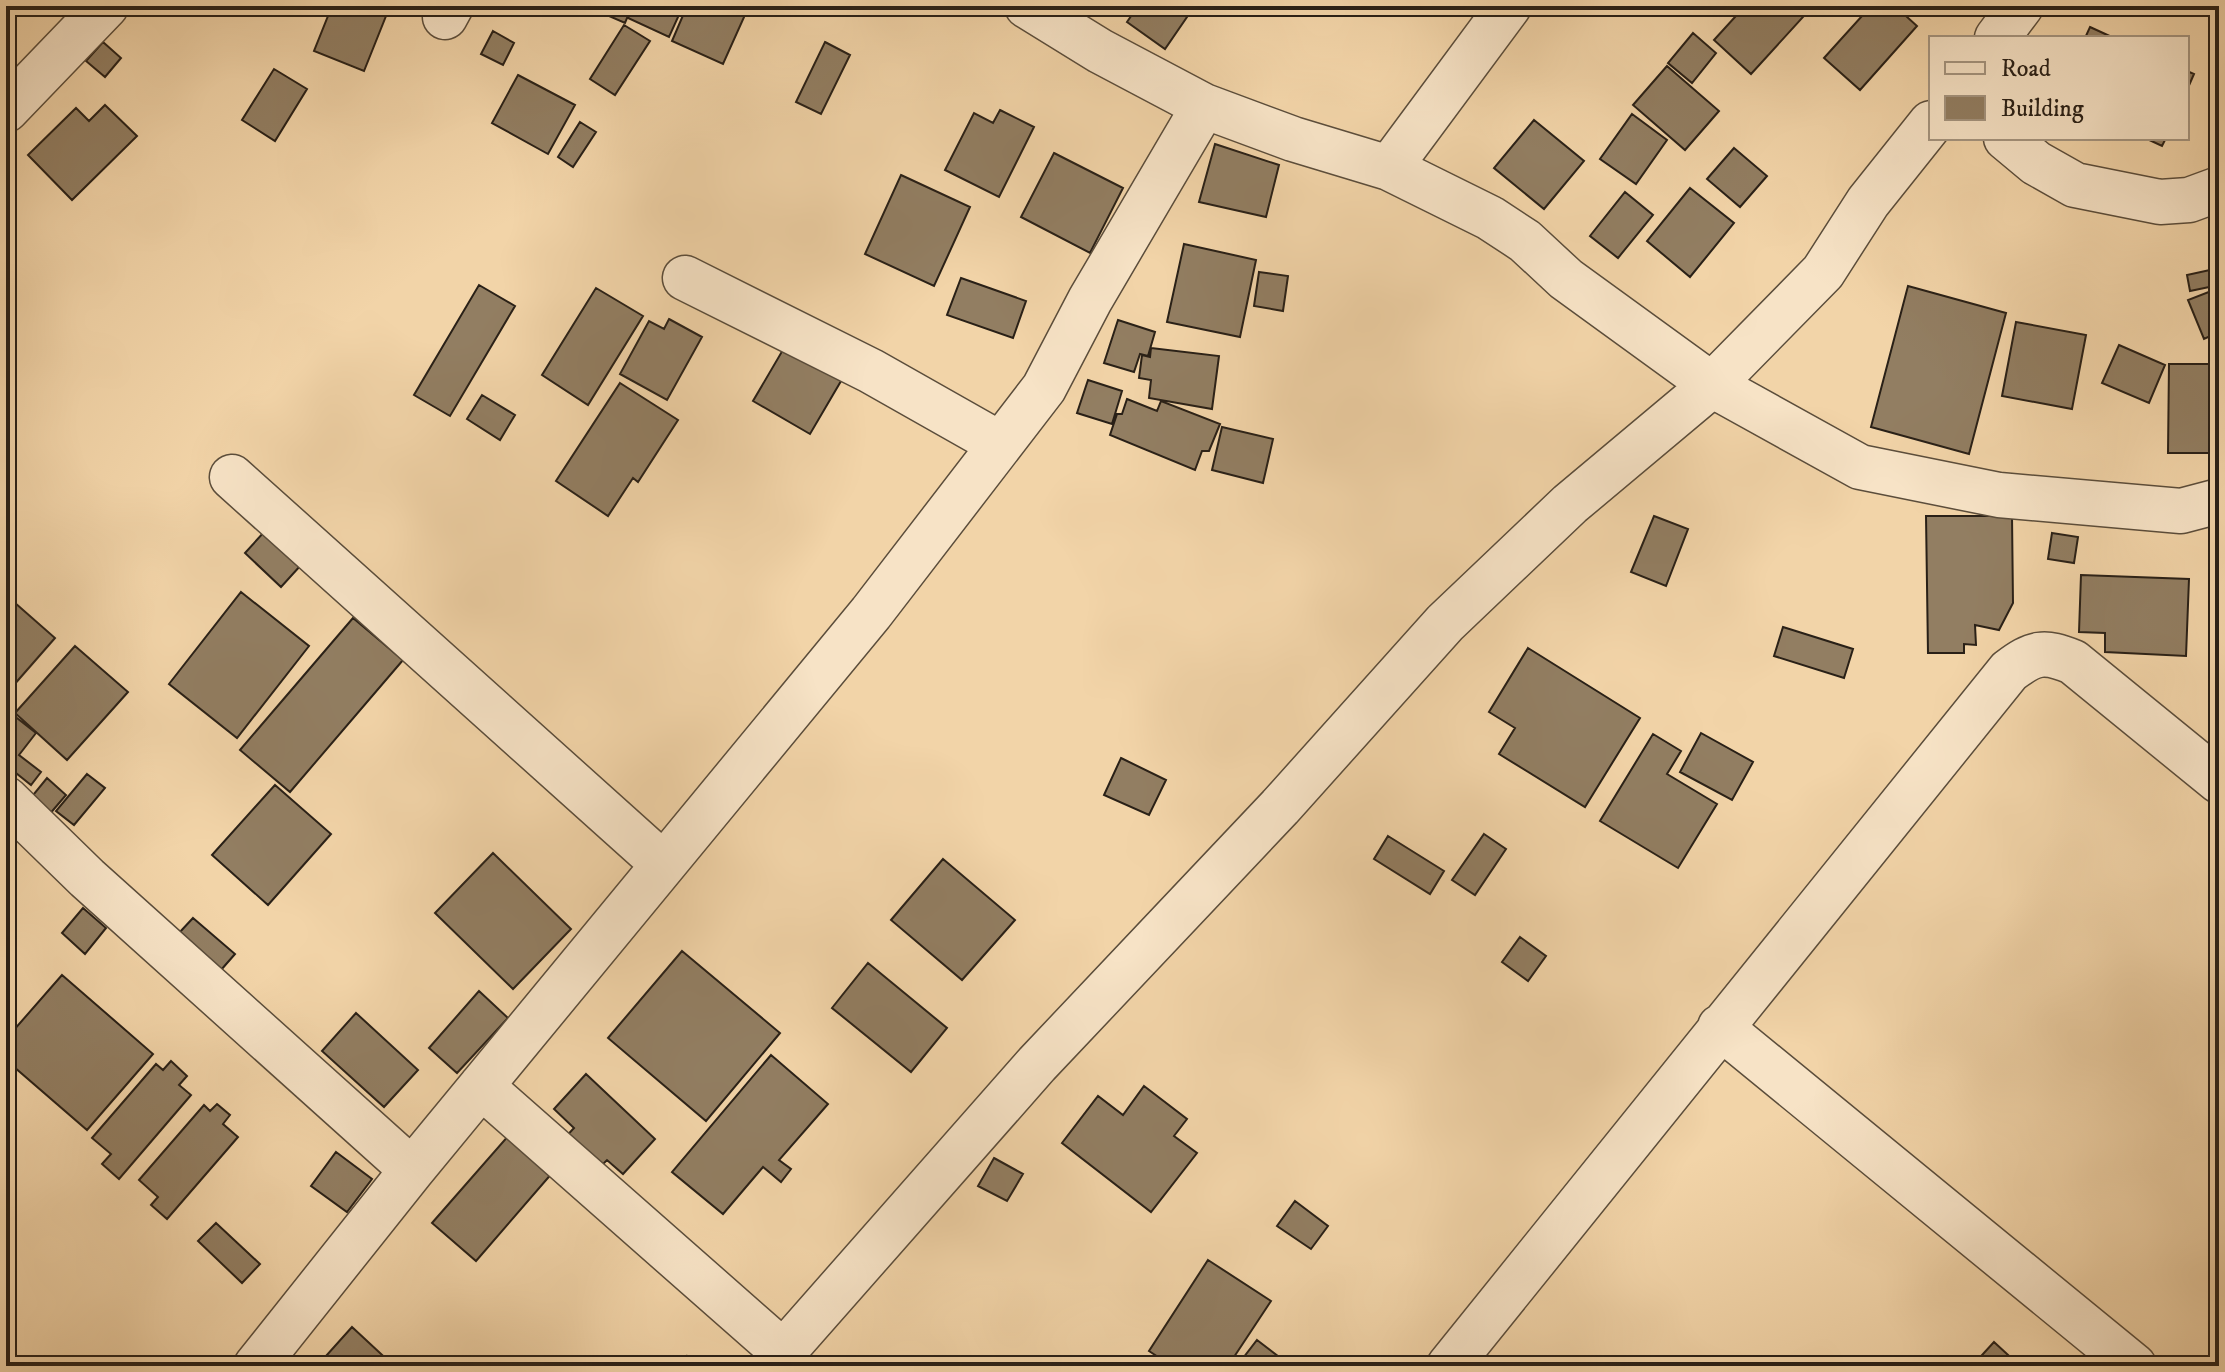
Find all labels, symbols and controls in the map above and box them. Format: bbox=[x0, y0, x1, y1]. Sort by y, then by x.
legend bbox=[1929, 36, 2189, 140]
text: Road bbox=[2001, 54, 2051, 84]
text: Building bbox=[2001, 94, 2084, 124]

